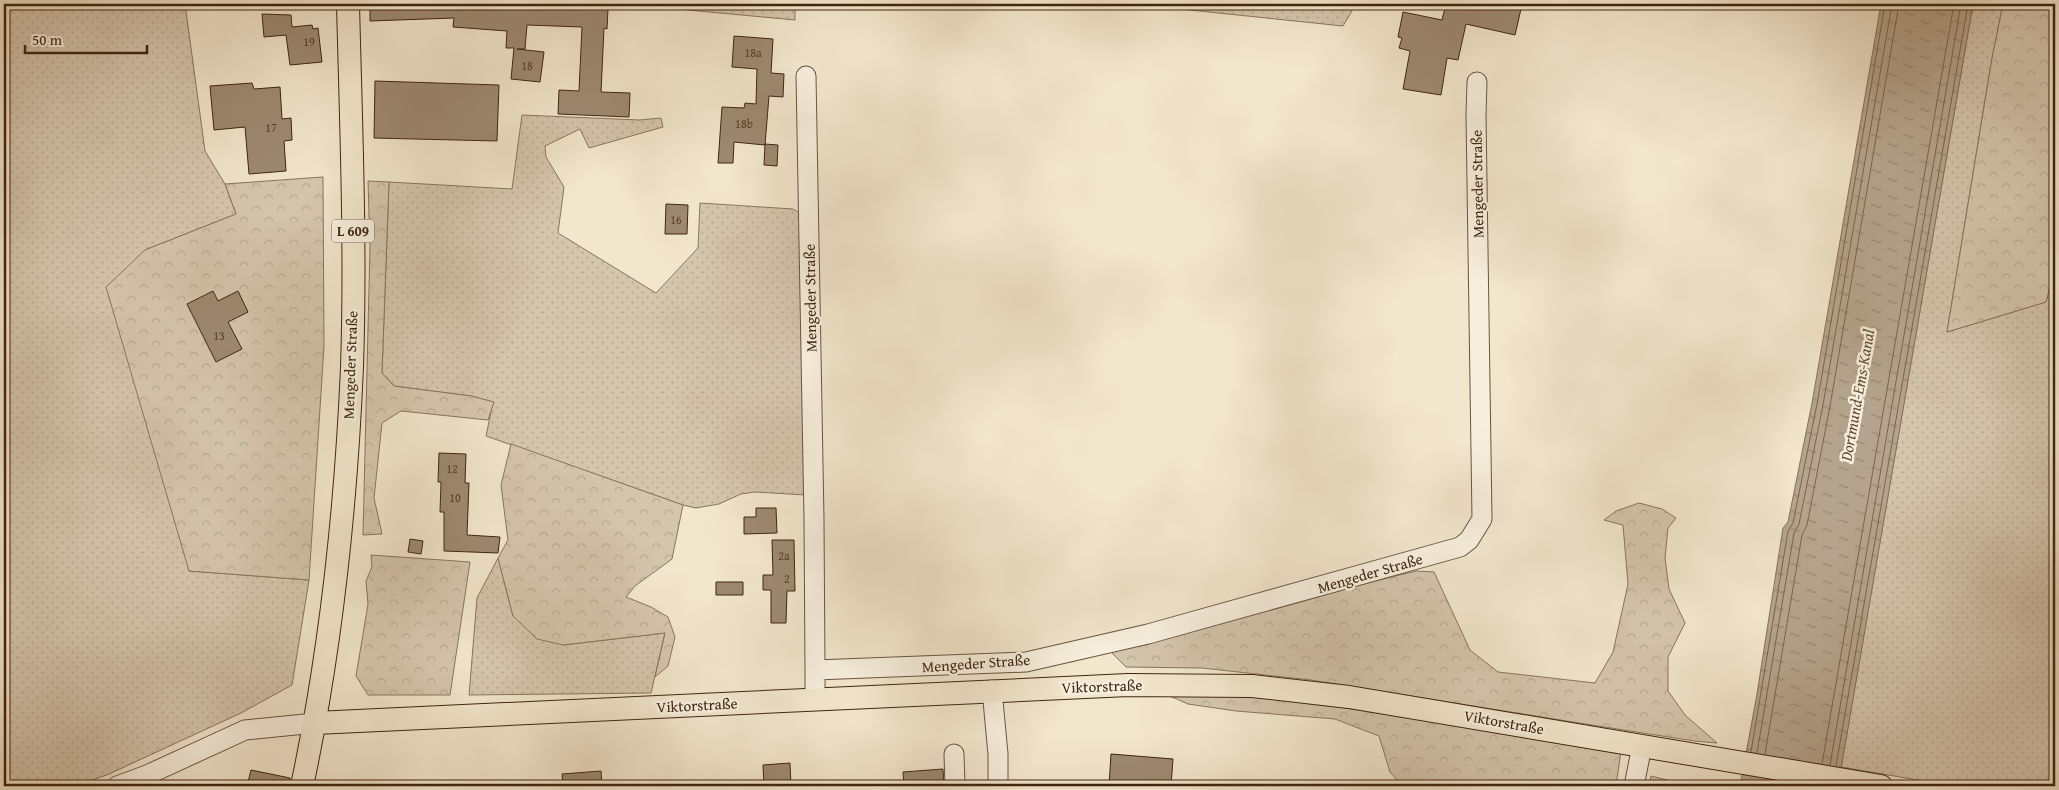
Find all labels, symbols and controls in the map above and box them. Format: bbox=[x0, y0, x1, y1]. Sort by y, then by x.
scale bar bbox=[25, 22, 148, 54]
text: 50 m bbox=[32, 29, 63, 50]
house number: 19 bbox=[303, 33, 315, 50]
house number: 18a bbox=[744, 44, 762, 61]
house number: 18 bbox=[521, 57, 533, 74]
house number: 18b bbox=[735, 115, 753, 132]
house number: 17 bbox=[265, 119, 277, 136]
street label: Mengeder Straße bbox=[1466, 130, 1488, 238]
house number: 16 bbox=[670, 211, 682, 228]
road number: L 609 bbox=[332, 220, 374, 242]
street label: Mengeder Straße bbox=[799, 244, 821, 352]
street label: Mengeder Straße bbox=[338, 310, 362, 420]
house number: 13 bbox=[213, 327, 225, 344]
water label: Dortmund-Ems-Kanal bbox=[1833, 327, 1880, 464]
house number: 12 bbox=[446, 460, 458, 477]
house number: 10 bbox=[449, 489, 461, 506]
house number: 2a bbox=[778, 547, 790, 564]
street label: Mengeder Straße bbox=[1315, 548, 1425, 598]
house number: 2 bbox=[784, 570, 790, 587]
street label: Mengeder Straße bbox=[921, 649, 1031, 677]
street label: Viktorstraße bbox=[1061, 674, 1143, 698]
street label: Viktorstraße bbox=[656, 692, 738, 718]
street label: Viktorstraße bbox=[1462, 705, 1546, 739]

